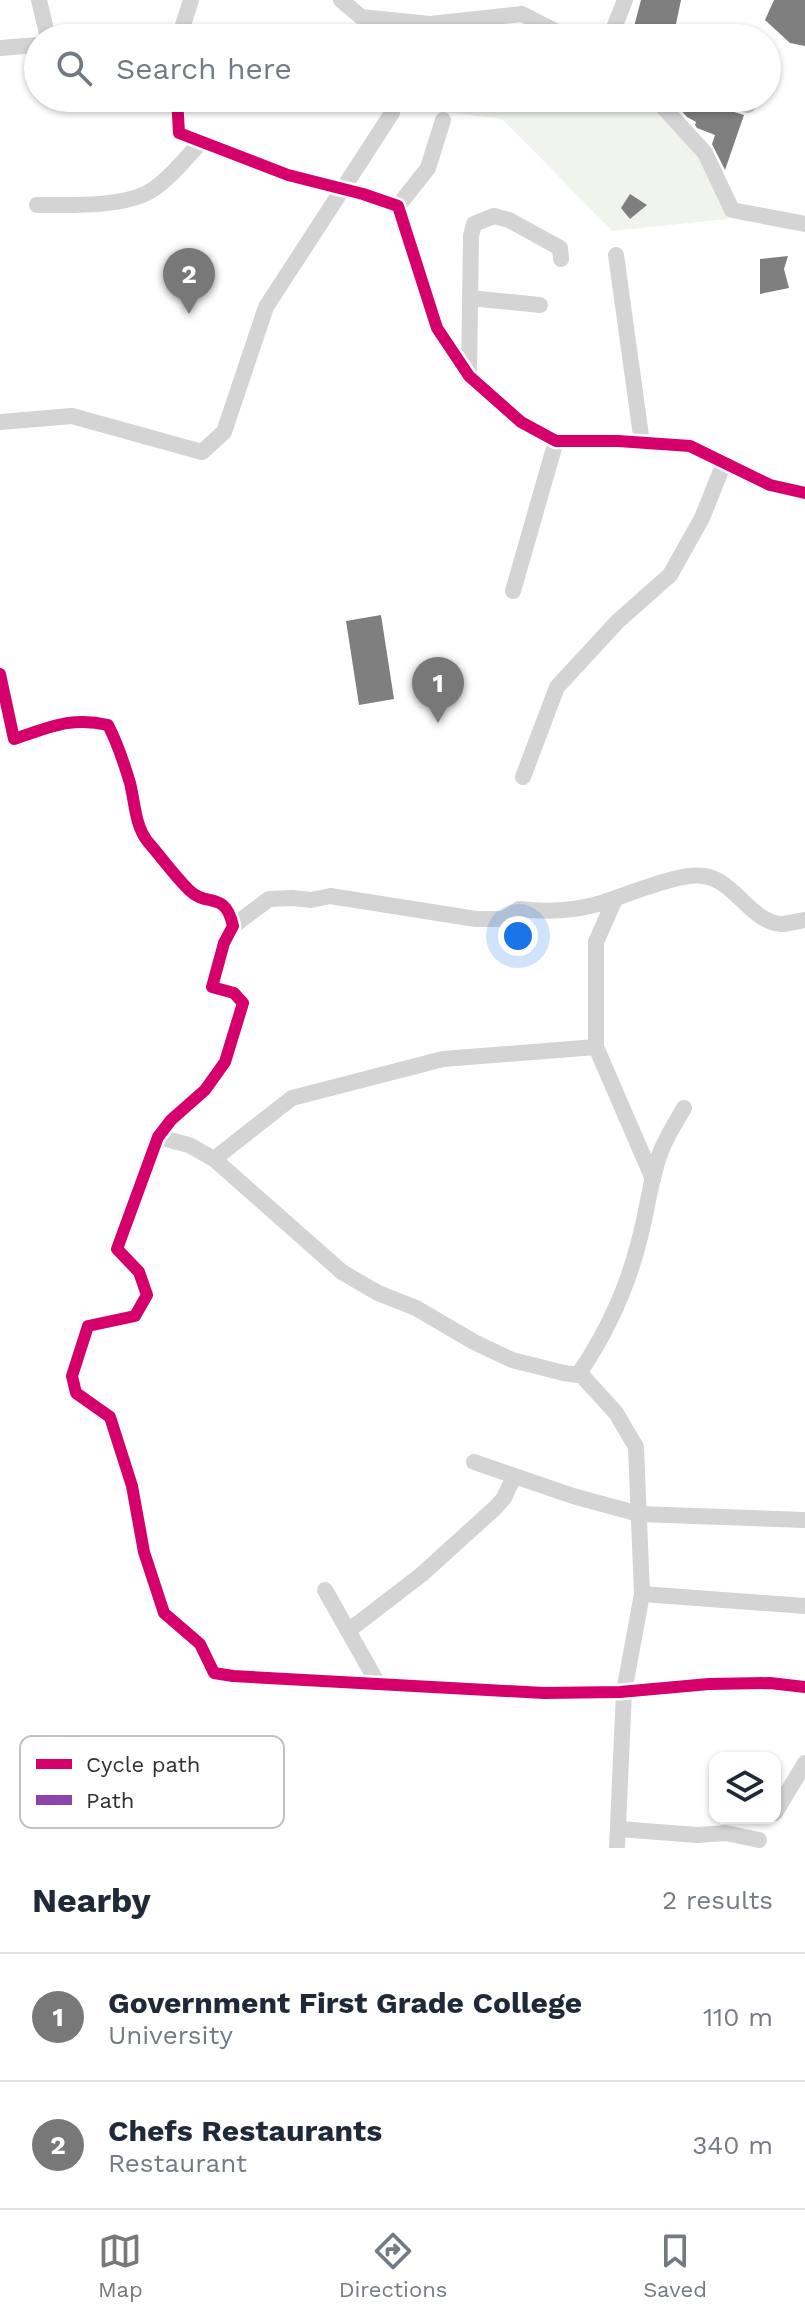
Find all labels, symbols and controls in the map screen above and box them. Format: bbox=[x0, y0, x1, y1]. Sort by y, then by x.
search box bbox=[24, 24, 781, 112]
icon: search bbox=[52, 46, 96, 90]
text: Search here bbox=[116, 51, 292, 86]
pin: 2 bbox=[163, 248, 215, 314]
pin: 1 bbox=[412, 657, 464, 723]
your location bbox=[498, 916, 538, 956]
legend bbox=[20, 1736, 284, 1828]
text: Cycle path bbox=[86, 1752, 200, 1777]
map controls bbox=[709, 1752, 781, 1824]
button: layers bbox=[709, 1752, 781, 1824]
text: Path bbox=[86, 1788, 134, 1813]
text: Nearby bbox=[32, 1880, 151, 1920]
text: 2 results bbox=[662, 1885, 773, 1915]
text: Government First Grade College bbox=[108, 1985, 582, 2020]
text: 1 bbox=[52, 2002, 64, 2032]
text: 110 m bbox=[703, 2002, 773, 2032]
text: University bbox=[108, 2020, 233, 2050]
text: Chefs Restaurants bbox=[108, 2113, 382, 2148]
text: 2 bbox=[50, 2130, 66, 2160]
text: 340 m bbox=[692, 2130, 773, 2160]
text: Restaurant bbox=[108, 2148, 247, 2178]
tab: Map bbox=[98, 2229, 143, 2302]
tab: Directions bbox=[339, 2229, 447, 2302]
tab: Saved bbox=[643, 2229, 707, 2302]

